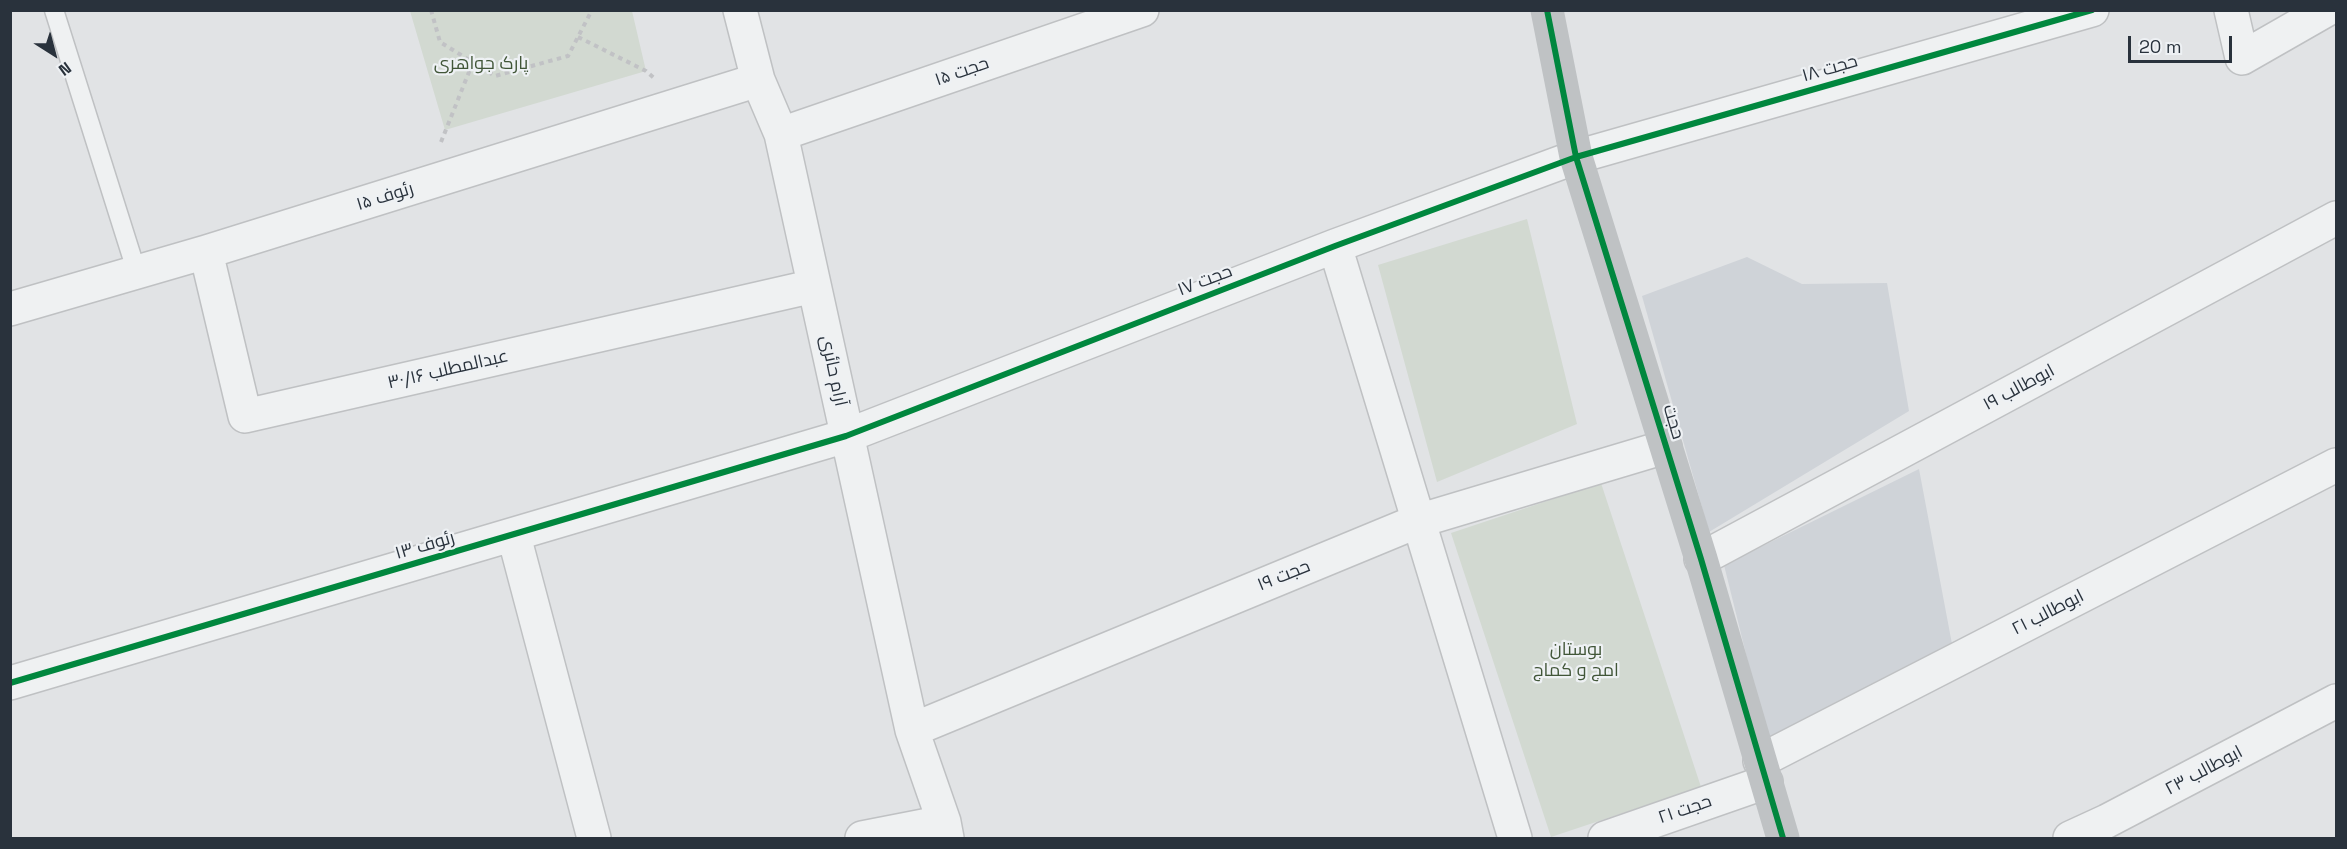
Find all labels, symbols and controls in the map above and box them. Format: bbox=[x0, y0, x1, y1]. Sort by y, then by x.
north arrow bbox=[24, 24, 84, 84]
scale bar bbox=[2131, 24, 2234, 62]
text: 20 m bbox=[2139, 35, 2182, 58]
street label: حجت ۱۸ bbox=[1800, 51, 1860, 87]
park label: پارک جواهری bbox=[434, 53, 528, 75]
street label: حجت ۱۵ bbox=[932, 53, 992, 91]
text: N bbox=[54, 57, 75, 81]
street label: رئوف ۱۵ bbox=[354, 178, 416, 216]
street label: حجت ۱۷ bbox=[1175, 261, 1235, 301]
street label: آرام حائری bbox=[815, 334, 851, 408]
street label: عبدالمطلب ۳۰/۱۶ bbox=[385, 346, 511, 394]
street label: ابوطالب ۱۹ bbox=[1980, 360, 2058, 416]
street label: حجت bbox=[1657, 402, 1689, 442]
street label: رئوف ۱۳ bbox=[393, 527, 457, 565]
street label: حجت ۱۹ bbox=[1254, 556, 1314, 596]
street label: ابوطالب ۲۱ bbox=[2008, 586, 2088, 640]
park label: بوستان امج و کماج bbox=[1533, 639, 1619, 682]
street label: ابوطالب ۲۳ bbox=[2162, 742, 2246, 800]
street label: حجت ۲۱ bbox=[1655, 791, 1715, 829]

